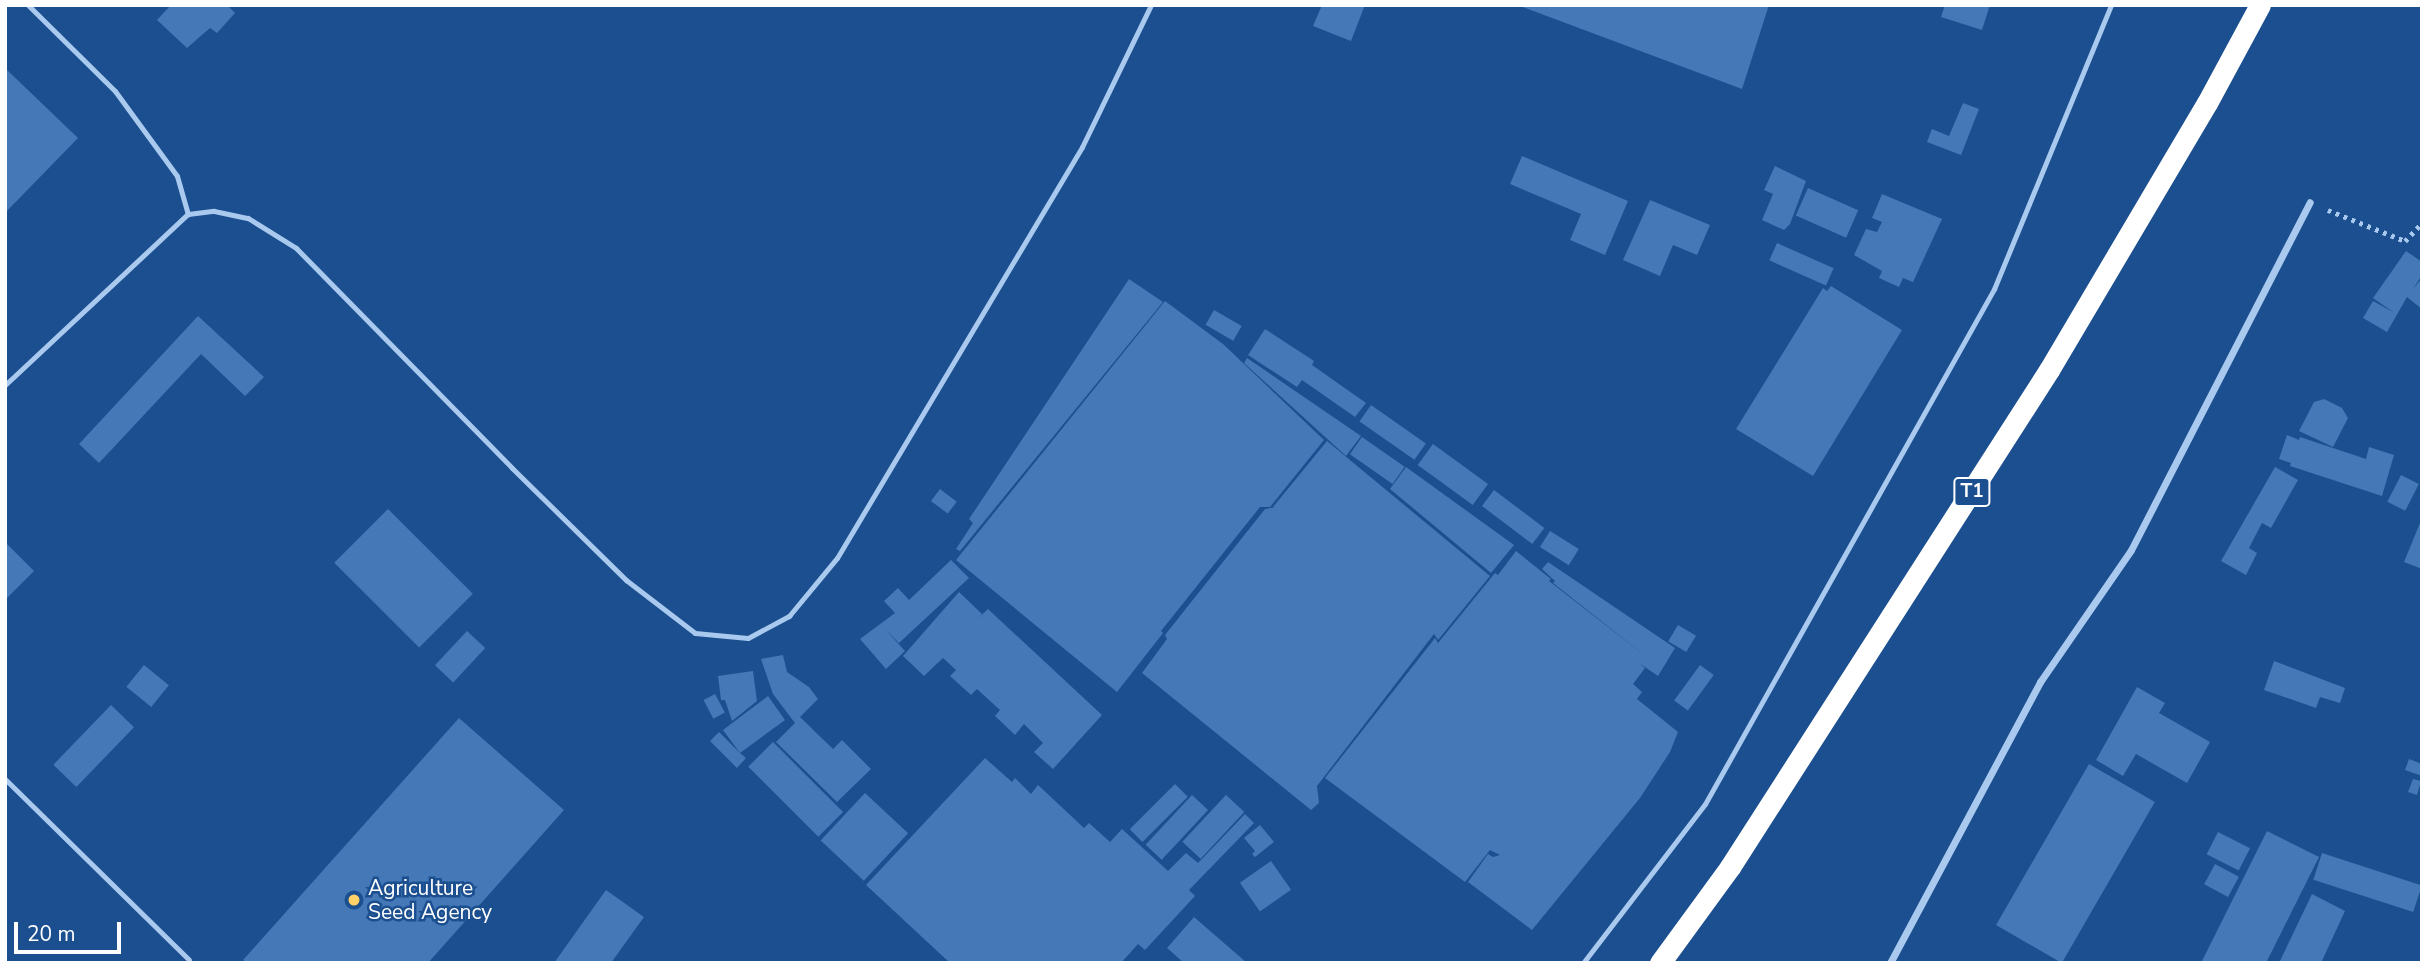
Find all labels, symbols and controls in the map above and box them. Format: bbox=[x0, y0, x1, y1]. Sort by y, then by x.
road number: T1 bbox=[1953, 477, 1991, 508]
place label: Agriculture Seed Agency bbox=[368, 875, 492, 925]
marker: Agriculture Seed Agency bbox=[346, 892, 362, 908]
scale bar bbox=[18, 908, 124, 952]
text: 20 m bbox=[27, 920, 76, 948]

